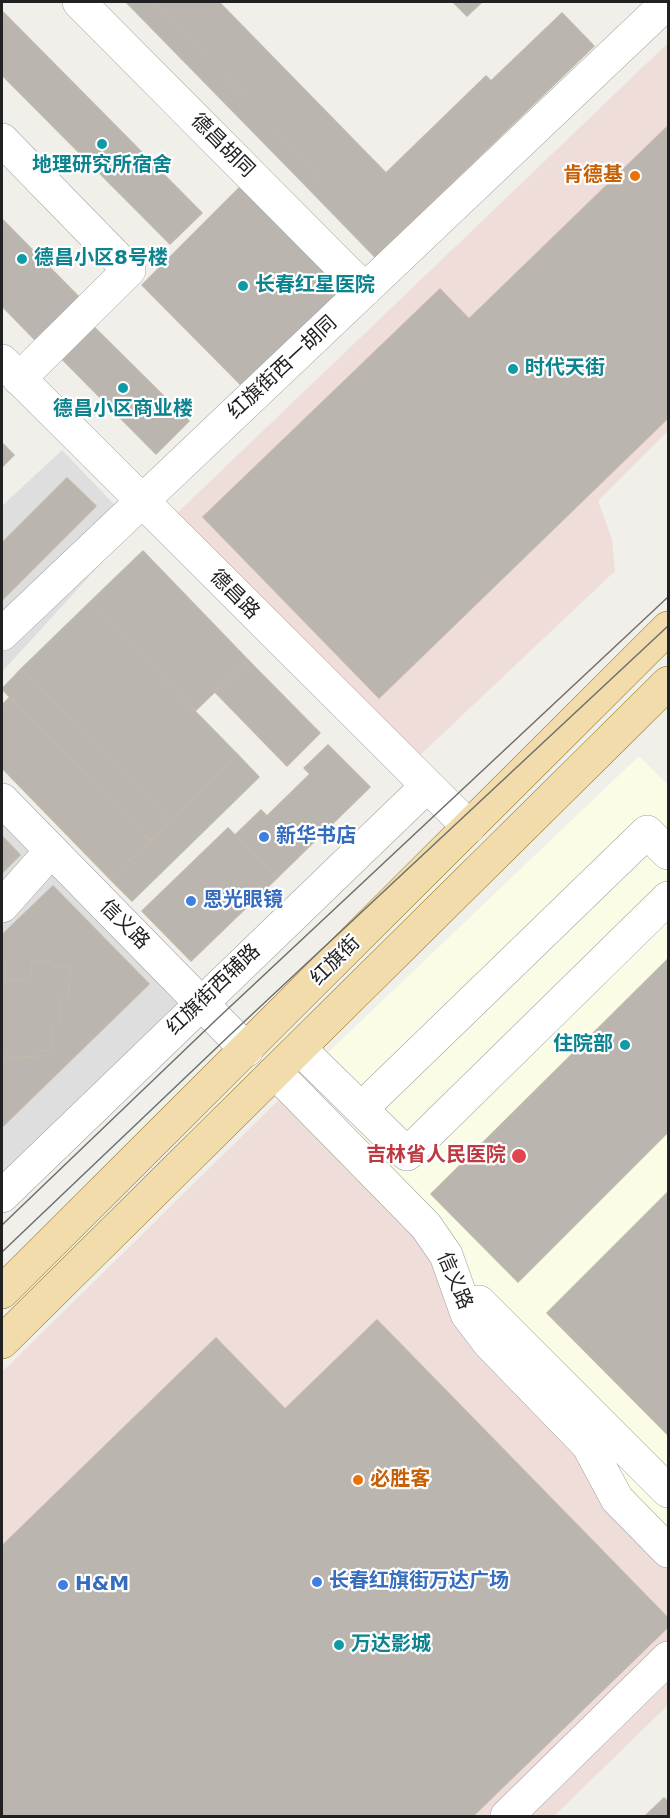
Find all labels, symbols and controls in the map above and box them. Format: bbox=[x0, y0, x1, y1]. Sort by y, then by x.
street label: 德昌胡同 bbox=[185, 109, 259, 183]
marker: 地理研究所宿舍 bbox=[95, 137, 109, 151]
place label: 地理研究所宿舍 bbox=[32, 154, 172, 178]
place label: 肯德基 bbox=[563, 164, 623, 188]
marker: 肯德基 bbox=[628, 169, 642, 183]
place label: 德昌小区8号楼 bbox=[34, 247, 168, 271]
marker: 德昌小区8号楼 bbox=[15, 252, 29, 266]
place label: 长春红星医院 bbox=[255, 274, 375, 298]
marker: 长春红星医院 bbox=[236, 279, 250, 293]
street label: 红旗街西一胡同 bbox=[224, 311, 342, 425]
place label: 时代天街 bbox=[525, 357, 605, 381]
marker: 时代天街 bbox=[506, 362, 520, 376]
marker: 德昌小区商业楼 bbox=[116, 381, 130, 395]
place label: 德昌小区商业楼 bbox=[53, 398, 193, 422]
street label: 德昌路 bbox=[204, 565, 264, 625]
place label: 新华书店 bbox=[276, 825, 356, 849]
marker: 新华书店 bbox=[257, 830, 271, 844]
place label: 恩光眼镜 bbox=[203, 889, 283, 913]
marker: 恩光眼镜 bbox=[184, 894, 198, 908]
street label: 信义路 bbox=[94, 895, 154, 955]
street label: 红旗街 bbox=[306, 931, 366, 991]
street label: 红旗街西辅路 bbox=[163, 940, 265, 1040]
place label: 住院部 bbox=[553, 1033, 613, 1057]
marker: 住院部 bbox=[618, 1038, 632, 1052]
place label: 吉林省人民医院 bbox=[366, 1144, 506, 1168]
marker: 吉林省人民医院 bbox=[510, 1147, 528, 1165]
street label: 信义路 bbox=[431, 1249, 477, 1313]
place label: 必胜客 bbox=[370, 1468, 430, 1492]
marker: 必胜客 bbox=[351, 1473, 365, 1487]
place label: 长春红旗街万达广场 bbox=[329, 1570, 509, 1594]
place label: H&M bbox=[75, 1573, 129, 1597]
marker: 长春红旗街万达广场 bbox=[310, 1575, 324, 1589]
marker: H&M bbox=[56, 1578, 70, 1592]
place label: 万达影城 bbox=[351, 1633, 431, 1657]
marker: 万达影城 bbox=[332, 1638, 346, 1652]

